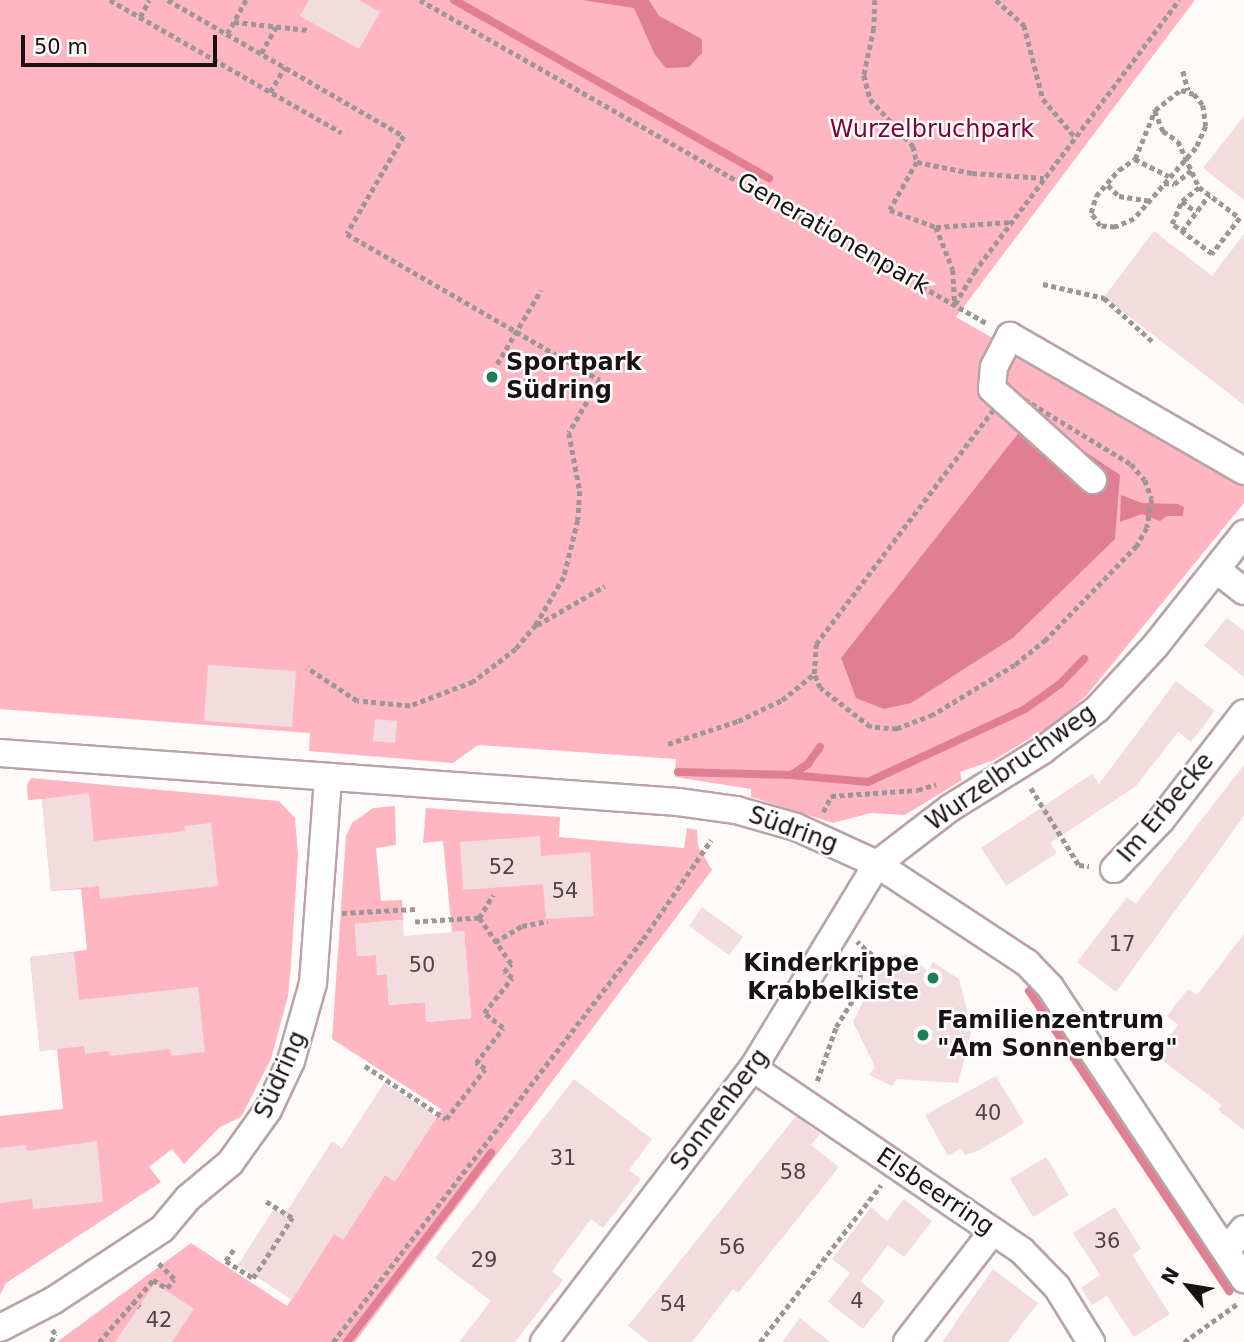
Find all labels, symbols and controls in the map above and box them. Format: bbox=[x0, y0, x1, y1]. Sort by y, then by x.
scale bar bbox=[24, 21, 220, 65]
text: 50 m bbox=[34, 35, 88, 59]
park label: Wurzelbruchpark bbox=[830, 116, 1034, 144]
street label: Generationenpark bbox=[732, 167, 934, 301]
place label: Sportpark Südring bbox=[506, 349, 641, 405]
marker: Sportpark Südring bbox=[484, 369, 500, 385]
street label: Wurzelbruchweg bbox=[921, 699, 1101, 837]
street label: Im Erbecke bbox=[1112, 747, 1220, 869]
street label: Südring bbox=[745, 801, 841, 859]
house number: 52 bbox=[489, 854, 515, 880]
house number: 54 bbox=[552, 878, 578, 904]
house number: 17 bbox=[1109, 931, 1135, 957]
place label: Kinderkrippe Krabbelkiste bbox=[743, 950, 919, 1006]
house number: 50 bbox=[409, 952, 435, 978]
marker: Kinderkrippe Krabbelkiste bbox=[925, 970, 941, 986]
place label: Familienzentrum "Am Sonnenberg" bbox=[937, 1007, 1178, 1063]
street label: Südring bbox=[249, 1027, 313, 1123]
marker: Familienzentrum "Am Sonnenberg" bbox=[915, 1027, 931, 1043]
street label: Sonnenberg bbox=[665, 1043, 775, 1177]
house number: 40 bbox=[975, 1100, 1001, 1126]
street label: Elsbeerring bbox=[871, 1142, 999, 1242]
house number: 31 bbox=[550, 1145, 576, 1171]
house number: 58 bbox=[780, 1159, 806, 1185]
house number: 36 bbox=[1094, 1228, 1120, 1254]
house number: 56 bbox=[719, 1234, 745, 1260]
house number: 29 bbox=[471, 1247, 497, 1273]
north arrow bbox=[1153, 1251, 1223, 1321]
text: N bbox=[1156, 1263, 1183, 1288]
house number: 4 bbox=[850, 1288, 864, 1314]
house number: 54 bbox=[660, 1291, 686, 1317]
house number: 42 bbox=[146, 1307, 172, 1333]

